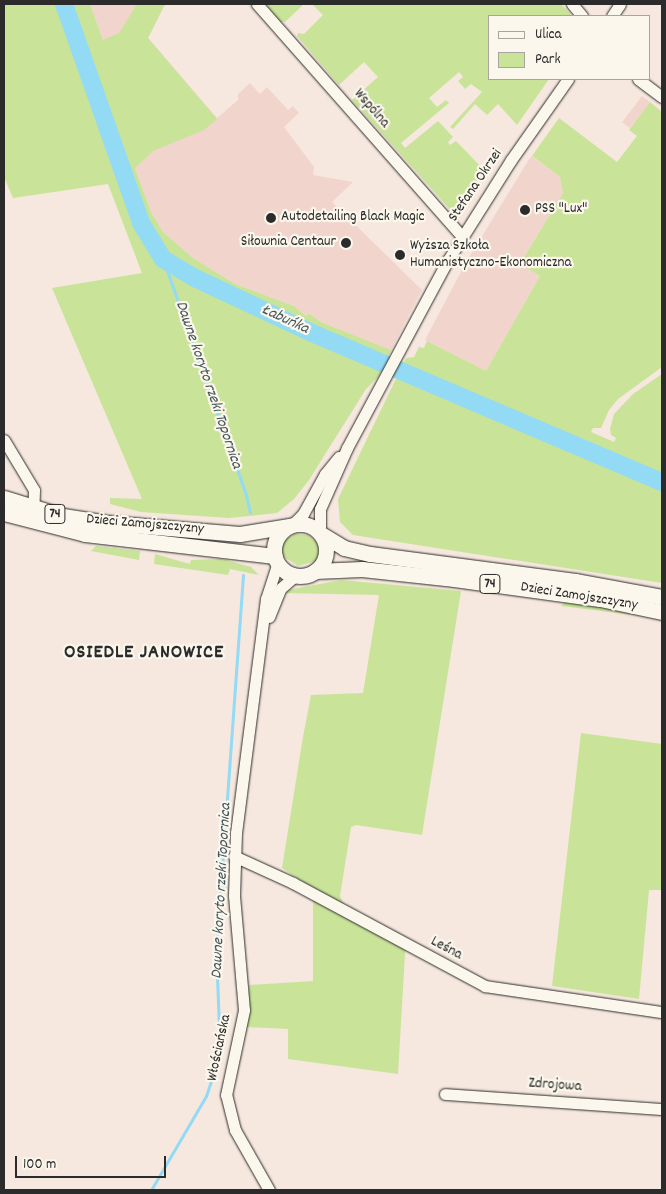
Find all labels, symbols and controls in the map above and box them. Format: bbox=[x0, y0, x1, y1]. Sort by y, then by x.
legend bbox=[488, 15, 651, 80]
text: Ulica bbox=[535, 24, 562, 46]
text: Park bbox=[535, 49, 561, 71]
street label: Wspólna bbox=[349, 86, 393, 132]
street label: Stefana Okrzei bbox=[445, 146, 507, 226]
place label: PSS "Lux" bbox=[535, 201, 587, 219]
marker: PSS "Lux" bbox=[519, 204, 531, 216]
place label: Autodetailing Black Magic bbox=[281, 209, 425, 227]
marker: Autodetailing Black Magic bbox=[265, 212, 277, 224]
place label: Siłownia Centaur bbox=[241, 234, 336, 252]
marker: Siłownia Centaur bbox=[340, 237, 352, 249]
place label: Wyższa Szkoła Humanistyczno-Ekonomiczna bbox=[410, 237, 572, 272]
marker: Wyższa Szkoła Humanistyczno-Ekonomiczna bbox=[394, 249, 406, 261]
water label: Dawne koryto rzeki Topornica bbox=[170, 299, 246, 471]
water label: Łabuńka bbox=[258, 301, 312, 339]
road number: 74 bbox=[44, 502, 66, 526]
street label: Dzieci Zamojszczyzny bbox=[85, 511, 205, 539]
road number: 74 bbox=[479, 572, 501, 596]
street label: Dzieci Zamojszczyzny bbox=[519, 579, 639, 615]
district label: OSIEDLE JANOWICE bbox=[62, 641, 226, 665]
water label: Dawne koryto rzeki Topornica bbox=[208, 803, 236, 979]
street label: Leśna bbox=[427, 933, 465, 965]
street label: Włościańska bbox=[204, 1013, 236, 1083]
street label: Zdrojowa bbox=[528, 1075, 582, 1097]
scale bar bbox=[18, 1146, 169, 1178]
text: 100 m bbox=[23, 1154, 56, 1176]

